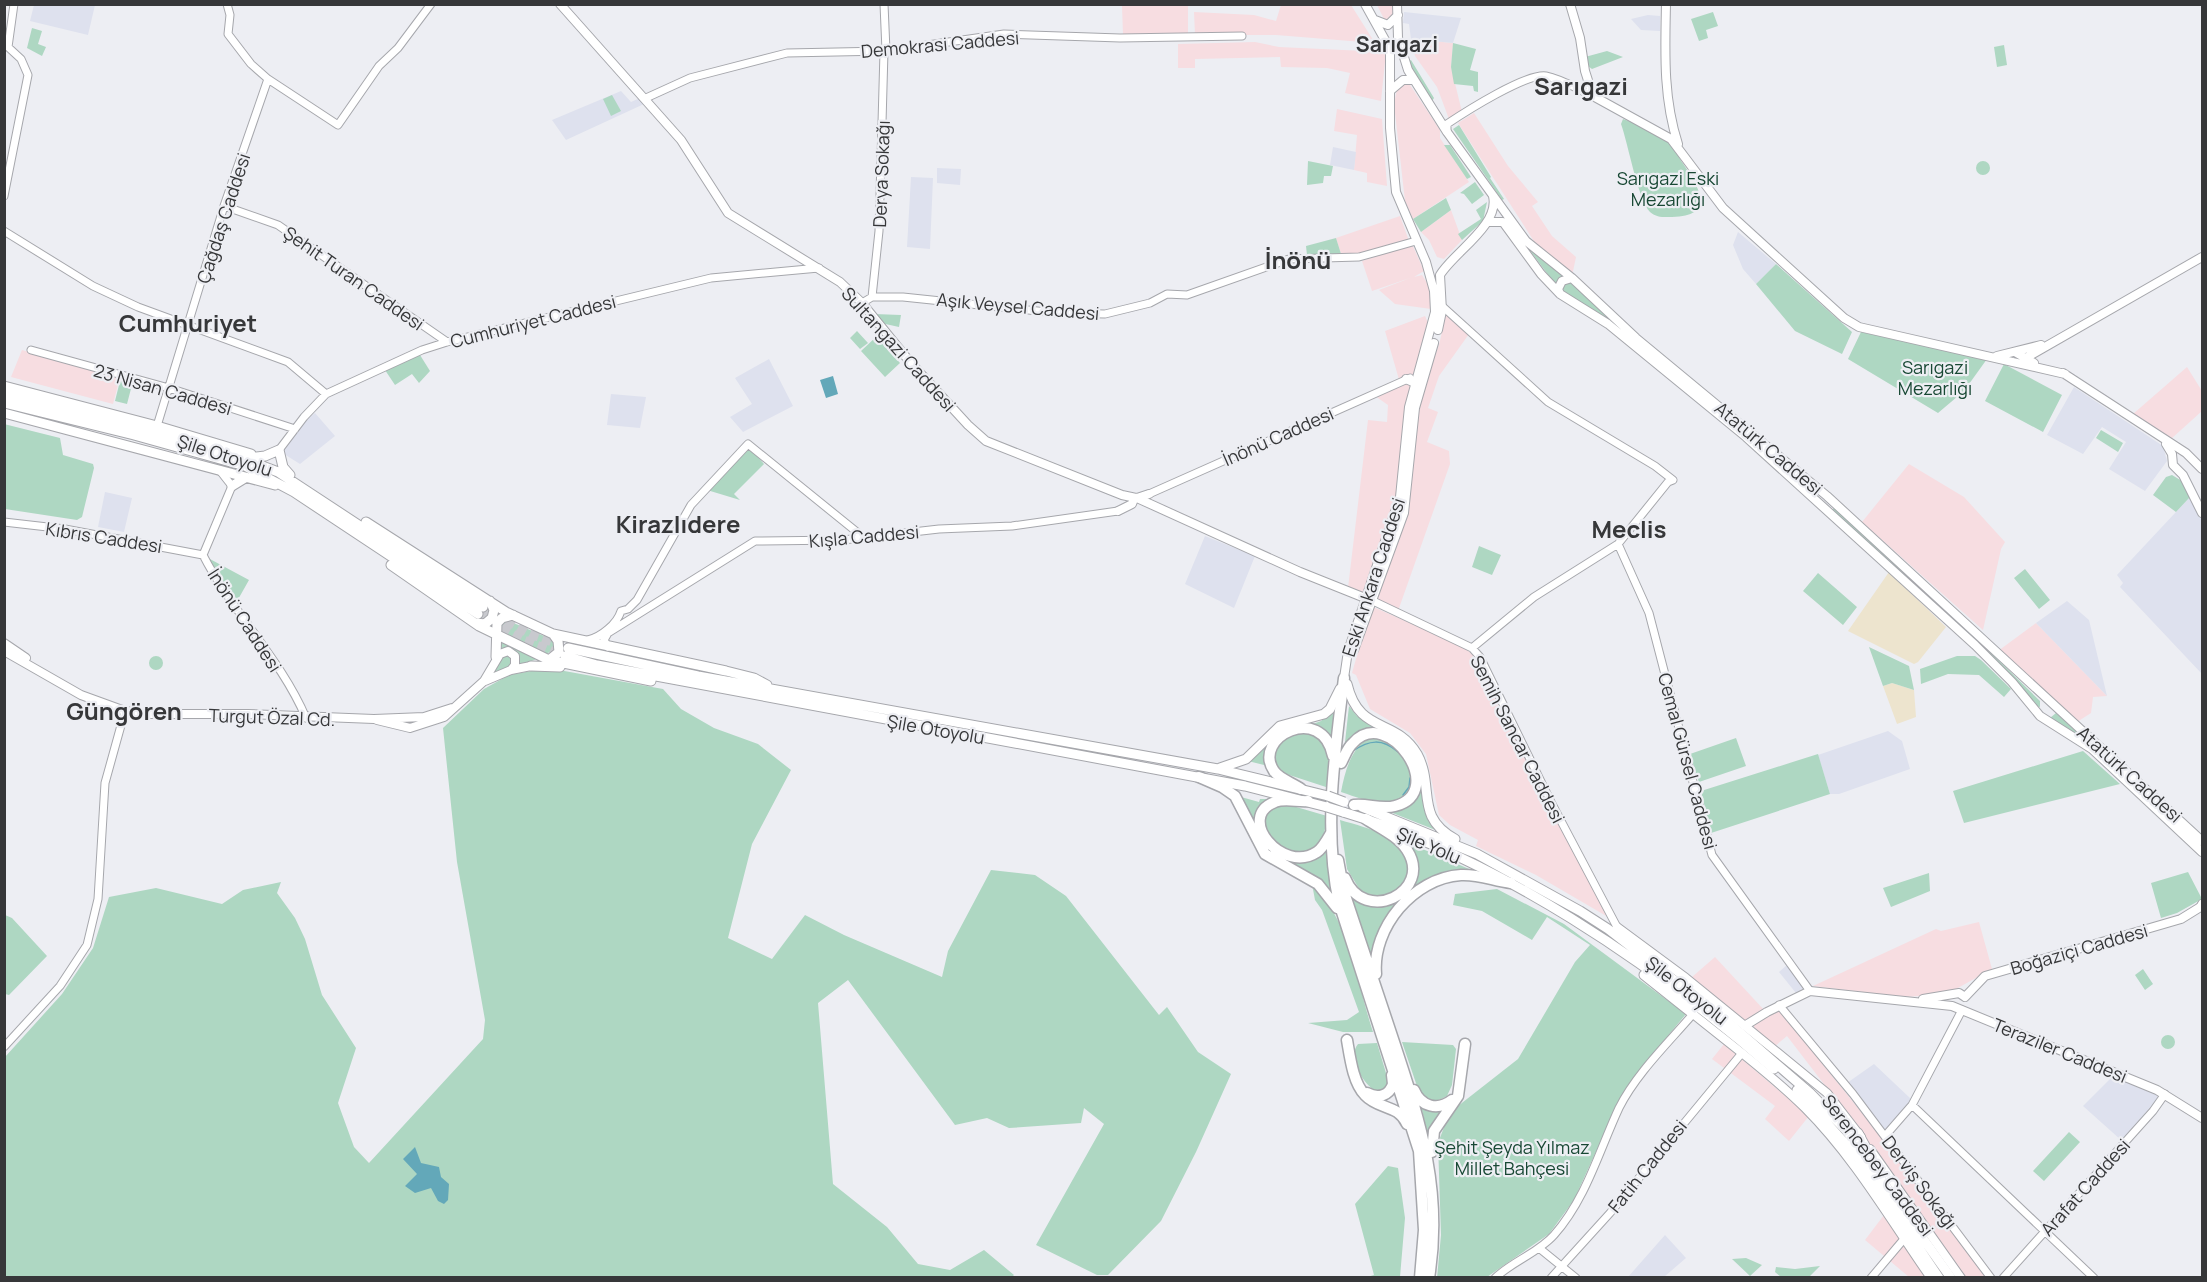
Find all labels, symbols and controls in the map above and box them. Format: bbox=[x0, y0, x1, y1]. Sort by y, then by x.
street label: Demokrasi Caddesi bbox=[860, 25, 1020, 63]
district label: Sarıgazi bbox=[1356, 30, 1438, 58]
district label: Sarıgazi bbox=[1534, 69, 1628, 102]
street label: Derya Sokağı bbox=[867, 120, 895, 228]
street label: Çağdaş Caddesi bbox=[191, 150, 255, 286]
park label: Sarıgazi Eski Mezarlığı bbox=[1617, 166, 1719, 211]
street label: Şehit Turan Caddesi bbox=[279, 220, 429, 336]
district label: İnönü bbox=[1265, 243, 1331, 276]
street label: Sultangazi Caddesi bbox=[836, 281, 962, 417]
street label: Aşık Veysel Caddesi bbox=[936, 287, 1100, 325]
street label: Cumhuriyet Caddesi bbox=[448, 289, 618, 353]
district label: Cumhuriyet bbox=[119, 306, 257, 339]
park label: Sarıgazi Mezarlığı bbox=[1898, 355, 1972, 400]
street label: 23 Nisan Caddesi bbox=[91, 358, 235, 420]
street label: Atatürk Caddesi bbox=[1710, 396, 1828, 500]
street label: İnönü Caddesi bbox=[1219, 401, 1337, 471]
street label: Şile Otoyolu bbox=[174, 428, 276, 482]
street label: Eski Ankara Caddesi bbox=[1336, 495, 1410, 659]
district label: Kirazlıdere bbox=[616, 507, 740, 540]
district label: Meclis bbox=[1592, 512, 1666, 545]
street label: Kıbrıs Caddesi bbox=[44, 516, 164, 558]
street label: Kışla Caddesi bbox=[808, 519, 920, 553]
street label: İnönü Caddesi bbox=[203, 564, 287, 676]
street label: Semih Sancar Caddesi bbox=[1465, 651, 1571, 827]
street label: Cemal Gürsel Caddesi bbox=[1653, 670, 1723, 852]
district label: Güngören bbox=[66, 694, 182, 727]
street label: Turgut Özal Cd. bbox=[208, 703, 336, 731]
street label: Şile Otoyolu bbox=[885, 709, 987, 749]
street label: Atatürk Caddesi bbox=[2072, 720, 2188, 828]
street label: Şile Yolu bbox=[1393, 821, 1465, 869]
street label: Boğaziçi Caddesi bbox=[2007, 918, 2151, 980]
street label: Şile Otoyolu bbox=[1641, 950, 1733, 1030]
street label: Teraziler Caddesi bbox=[1989, 1012, 2131, 1088]
street label: Serencebey Caddesi bbox=[1817, 1089, 1939, 1241]
street label: Fatih Caddesi bbox=[1602, 1115, 1692, 1217]
street label: Derviş Sokağı bbox=[1877, 1130, 1963, 1234]
street label: Arafat Caddesi bbox=[2035, 1133, 2135, 1241]
park label: Şehit Şeyda Yılmaz Millet Bahçesi bbox=[1434, 1135, 1590, 1180]

